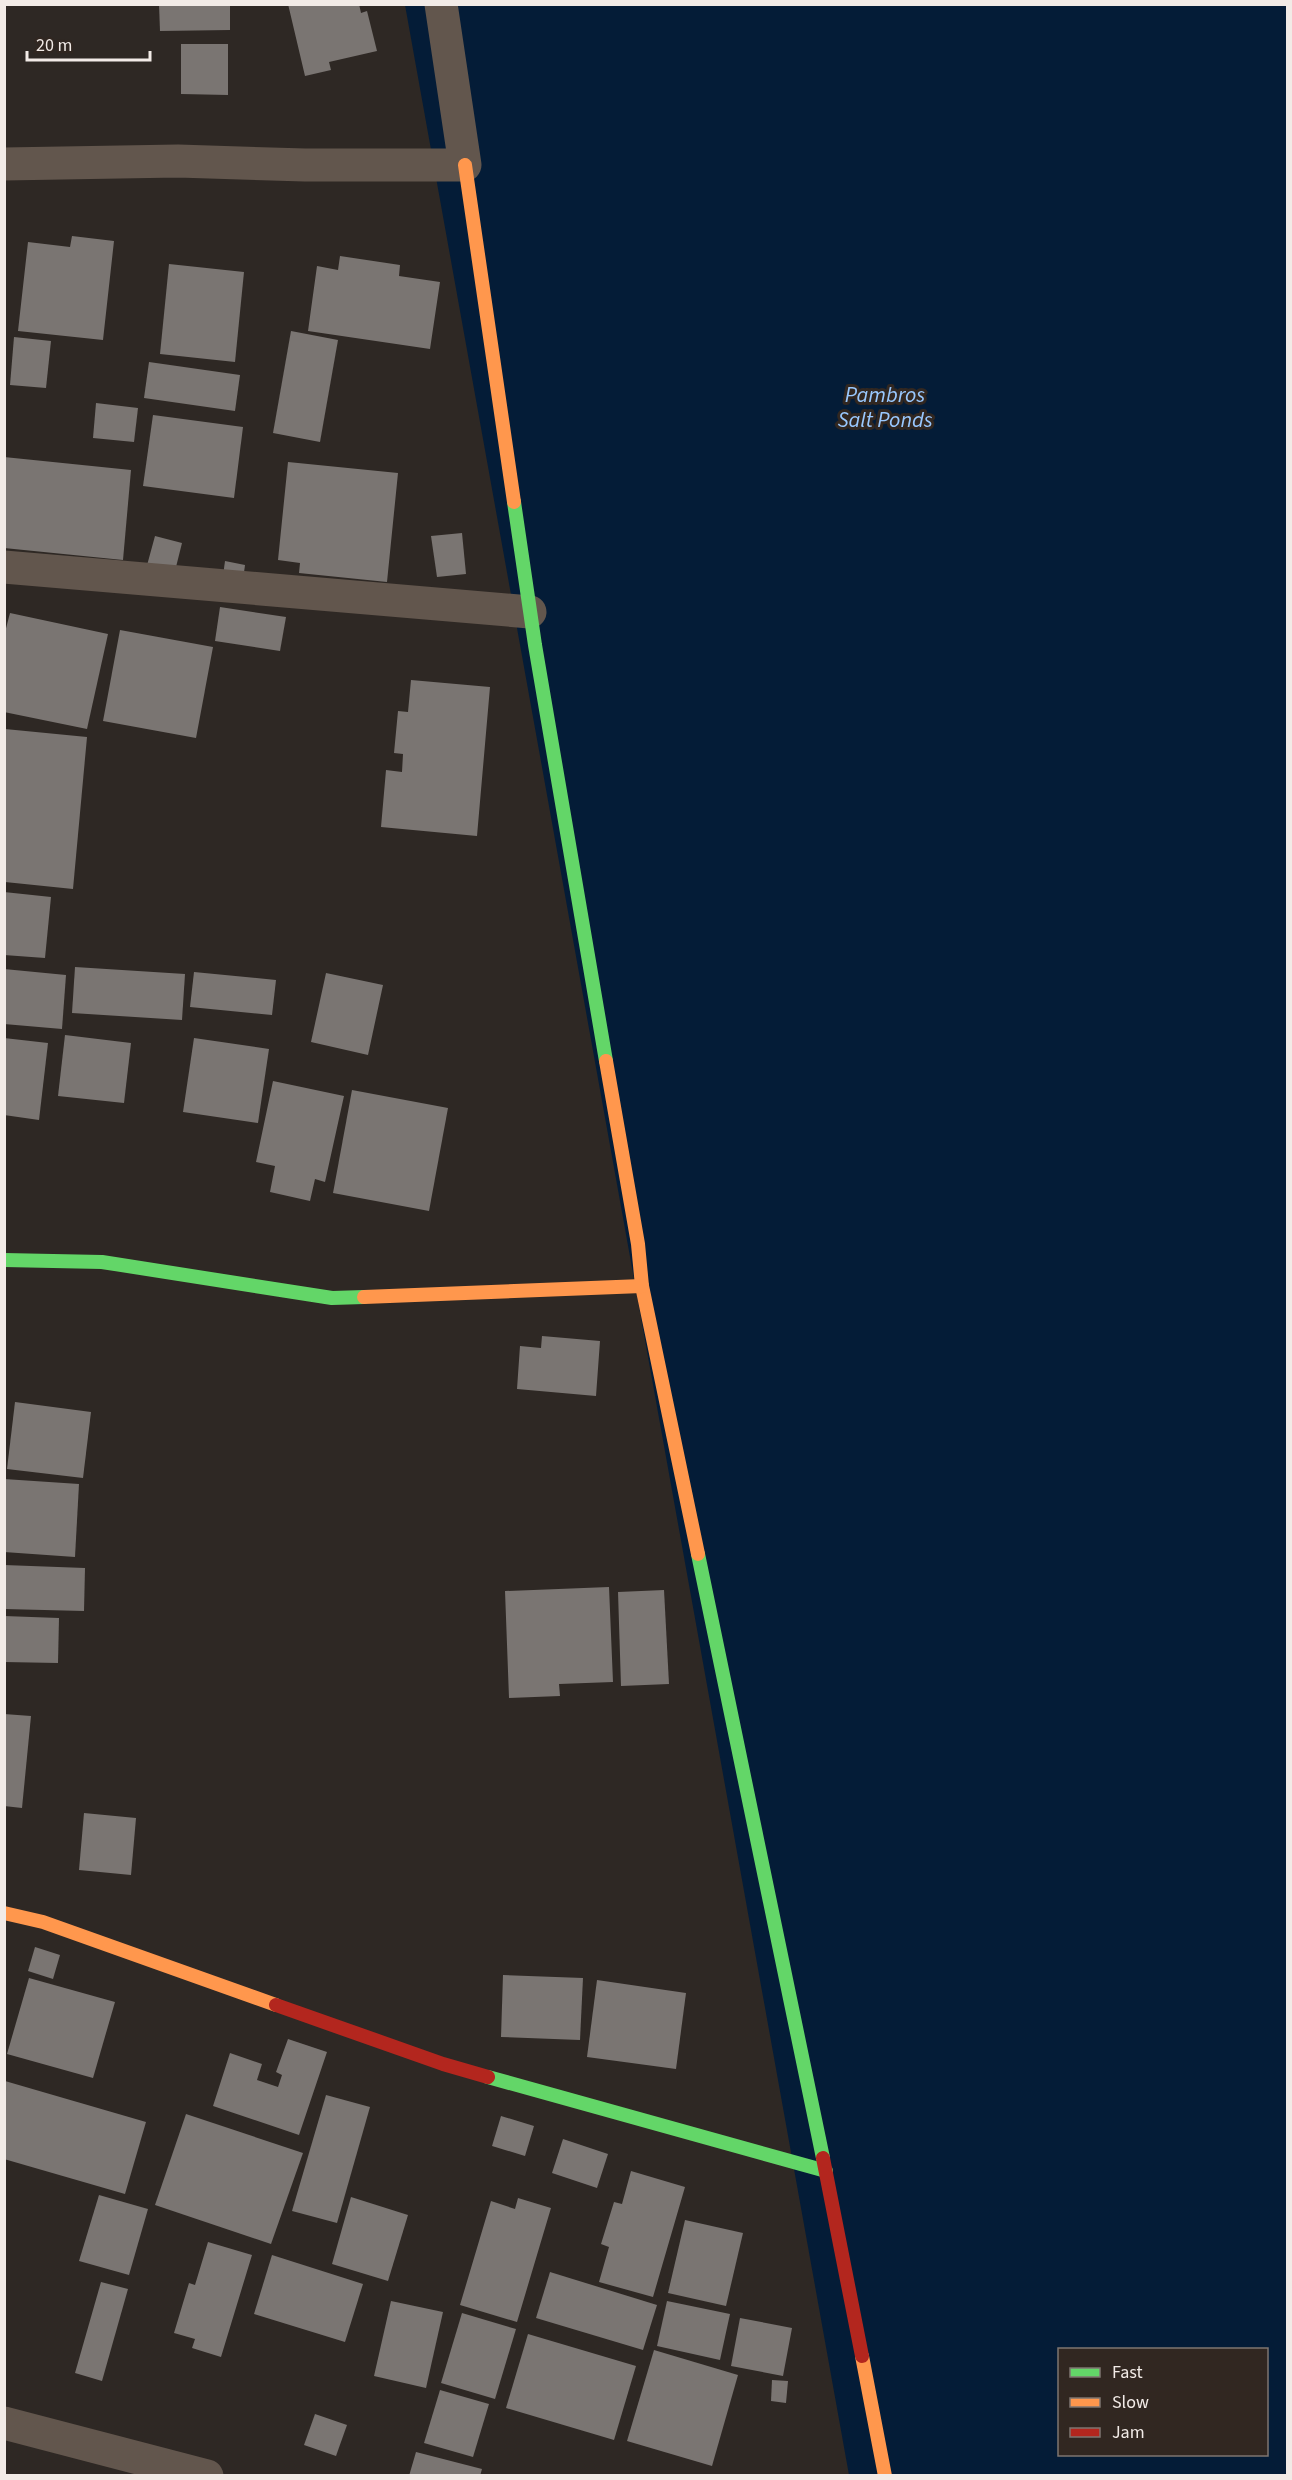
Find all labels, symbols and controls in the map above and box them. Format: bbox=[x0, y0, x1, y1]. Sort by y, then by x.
scale bar bbox=[27, 24, 150, 62]
text: 20 m bbox=[36, 33, 72, 58]
water label: Pambros Salt Ponds bbox=[837, 379, 933, 436]
legend bbox=[1058, 2348, 1268, 2456]
text: Fast bbox=[1112, 2360, 1143, 2385]
text: Slow bbox=[1112, 2390, 1149, 2415]
text: Jam bbox=[1112, 2420, 1145, 2445]

